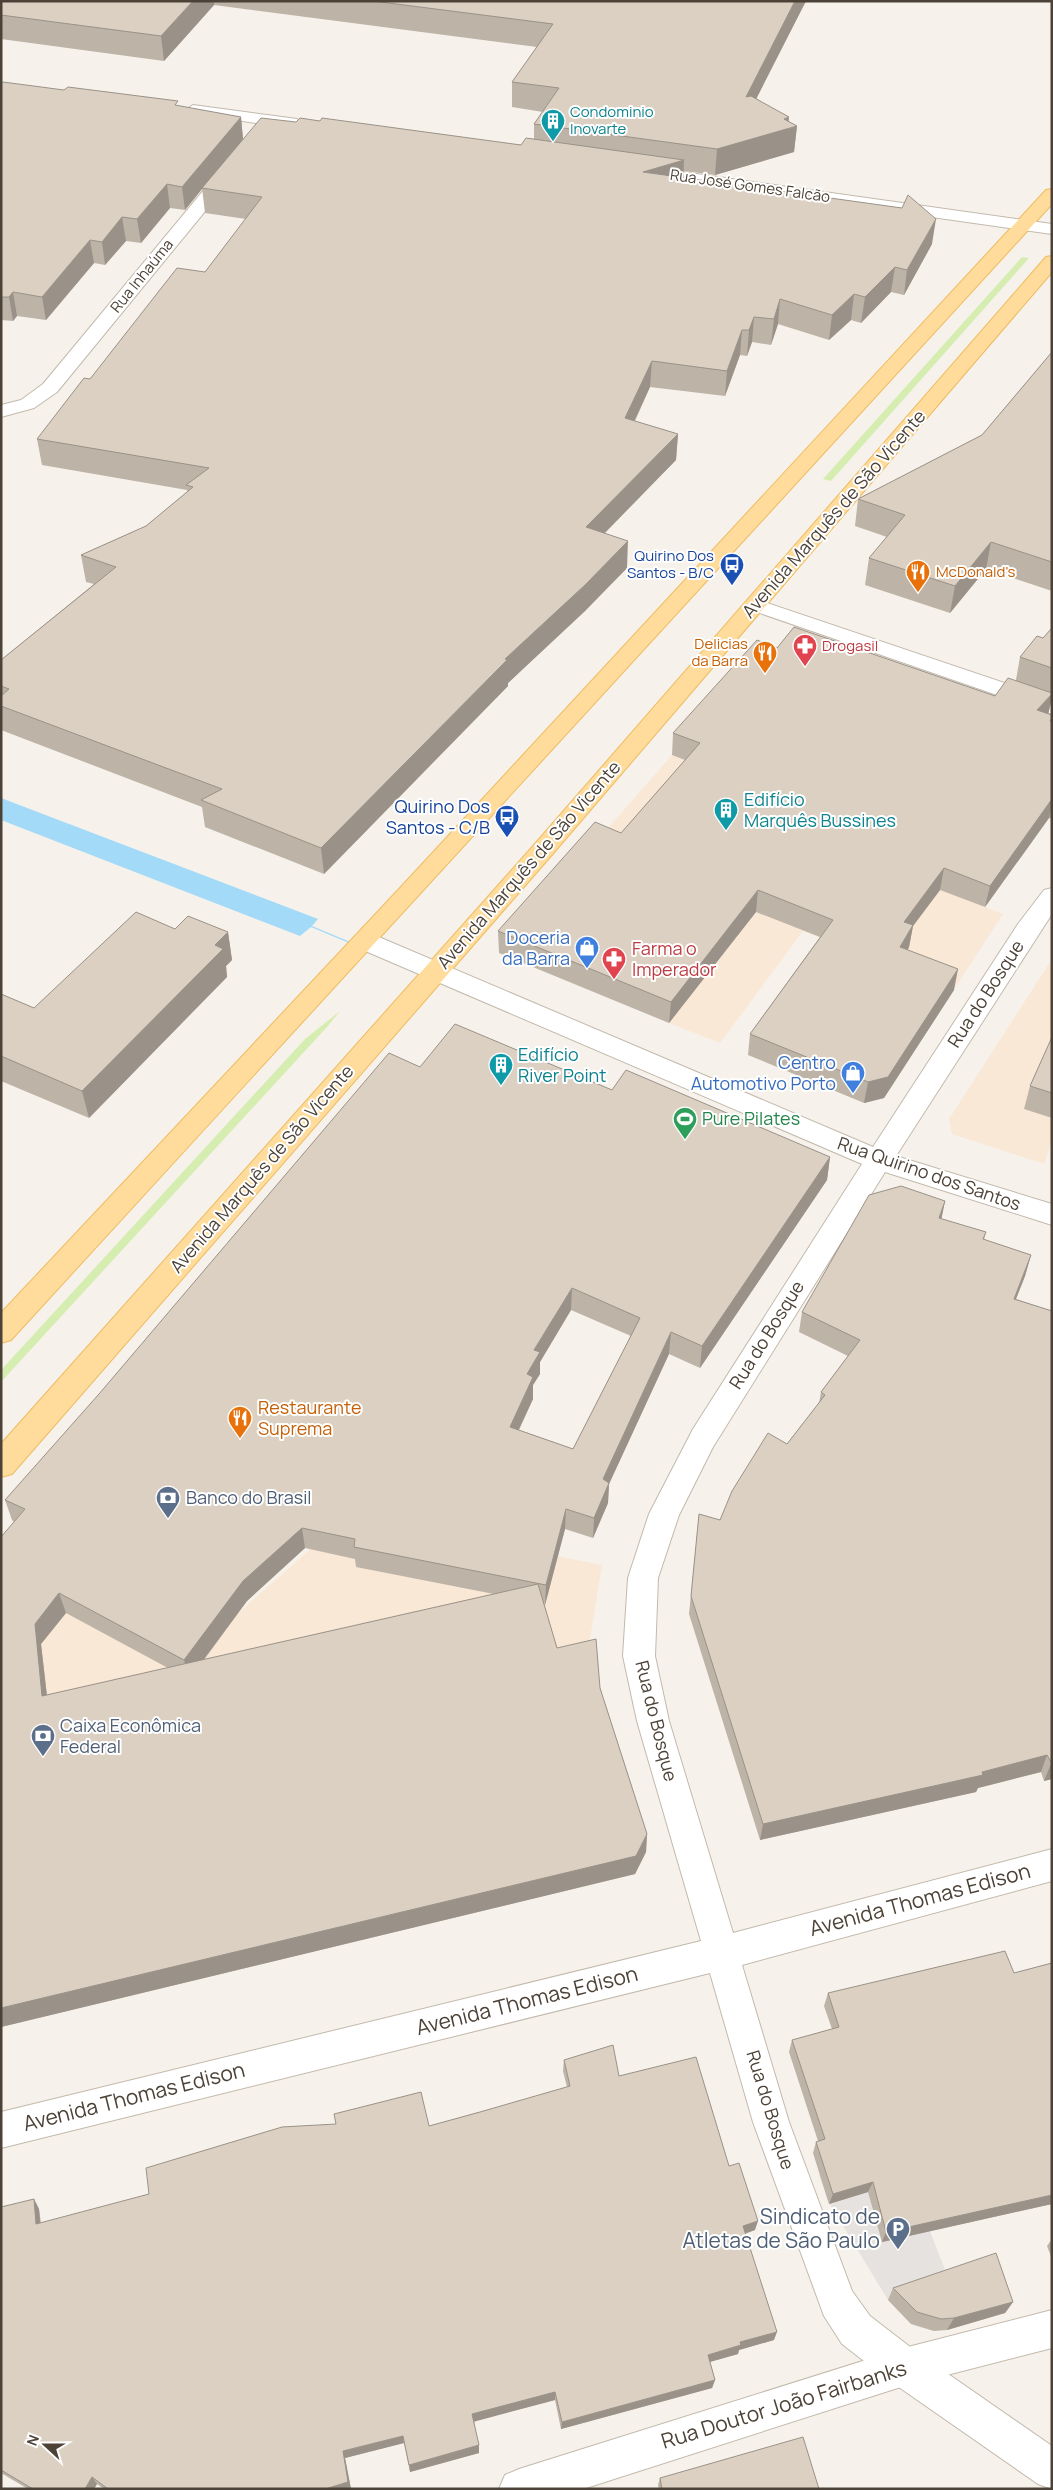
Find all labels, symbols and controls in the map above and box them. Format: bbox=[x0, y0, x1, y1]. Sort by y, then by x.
place label: Condominio Inovarte bbox=[570, 101, 654, 139]
building icon: Condominio Inovarte bbox=[540, 108, 566, 142]
street label: Rua José Gomes Falcão bbox=[669, 164, 832, 207]
street label: Rua Inhaúma bbox=[105, 234, 178, 317]
street label: Avenida Marquês de São Vicente bbox=[736, 404, 930, 622]
place label: Quirino Dos Santos - B/C bbox=[627, 545, 714, 583]
bus stop icon: Quirino Dos Santos - B/C bbox=[719, 552, 745, 586]
restaurant icon: McDonald's bbox=[905, 559, 931, 593]
place label: McDonald's bbox=[936, 561, 1015, 582]
place label: Delicias da Barra bbox=[691, 633, 748, 671]
pharmacy icon: Drogasil bbox=[792, 633, 818, 667]
place label: Drogasil bbox=[822, 635, 878, 656]
restaurant icon: Delicias da Barra bbox=[752, 640, 778, 674]
street label: Avenida Marquês de São Vicente bbox=[431, 755, 625, 973]
place label: Edifício Marquês Bussines bbox=[744, 787, 896, 832]
place label: Quirino Dos Santos - C/B bbox=[386, 794, 490, 839]
building icon: Edifício Marquês Bussines bbox=[713, 797, 739, 831]
bus stop icon: Quirino Dos Santos - C/B bbox=[494, 804, 520, 838]
place label: Doceria da Barra bbox=[502, 925, 570, 970]
shop icon: Doceria da Barra bbox=[574, 935, 600, 969]
street label: Rua do Bosque bbox=[941, 935, 1029, 1052]
place label: Farma o Imperador bbox=[632, 936, 717, 981]
pharmacy icon: Farma o Imperador bbox=[601, 946, 627, 980]
place label: Edifício River Point bbox=[518, 1042, 607, 1087]
place label: Centro Automotivo Porto bbox=[691, 1050, 836, 1095]
building icon: Edifício River Point bbox=[488, 1052, 514, 1086]
street label: Avenida Marquês de São Vicente bbox=[164, 1059, 358, 1277]
shop icon: Centro Automotivo Porto bbox=[840, 1060, 866, 1094]
sports icon: Pure Pilates bbox=[672, 1106, 698, 1140]
place label: Pure Pilates bbox=[702, 1106, 800, 1130]
street label: Rua Quirino dos Santos bbox=[835, 1130, 1024, 1216]
street label: Rua do Bosque bbox=[723, 1276, 809, 1393]
place label: Restaurante Suprema bbox=[258, 1395, 361, 1440]
restaurant icon: Restaurante Suprema bbox=[227, 1405, 253, 1439]
bank icon: Banco do Brasil bbox=[155, 1485, 181, 1519]
place label: Banco do Brasil bbox=[186, 1485, 312, 1509]
street label: Rua do Bosque bbox=[630, 1658, 684, 1784]
place label: Caixa Econômica Federal bbox=[60, 1713, 201, 1758]
bank icon: Caixa Econômica Federal bbox=[30, 1723, 56, 1757]
street label: Avenida Thomas Edison bbox=[806, 1856, 1033, 1942]
street label: Avenida Thomas Edison bbox=[413, 1959, 641, 2041]
street label: Rua do Bosque bbox=[741, 2047, 800, 2172]
street label: Avenida Thomas Edison bbox=[20, 2055, 248, 2137]
place label: Sindicato de Atletas de São Paulo bbox=[682, 2202, 880, 2254]
parking icon: Sindicato de Atletas de São Paulo bbox=[885, 2216, 911, 2250]
street label: Rua Doutor João Fairbanks bbox=[658, 2353, 910, 2455]
north arrow bbox=[20, 2420, 70, 2470]
text: N bbox=[22, 2432, 43, 2448]

